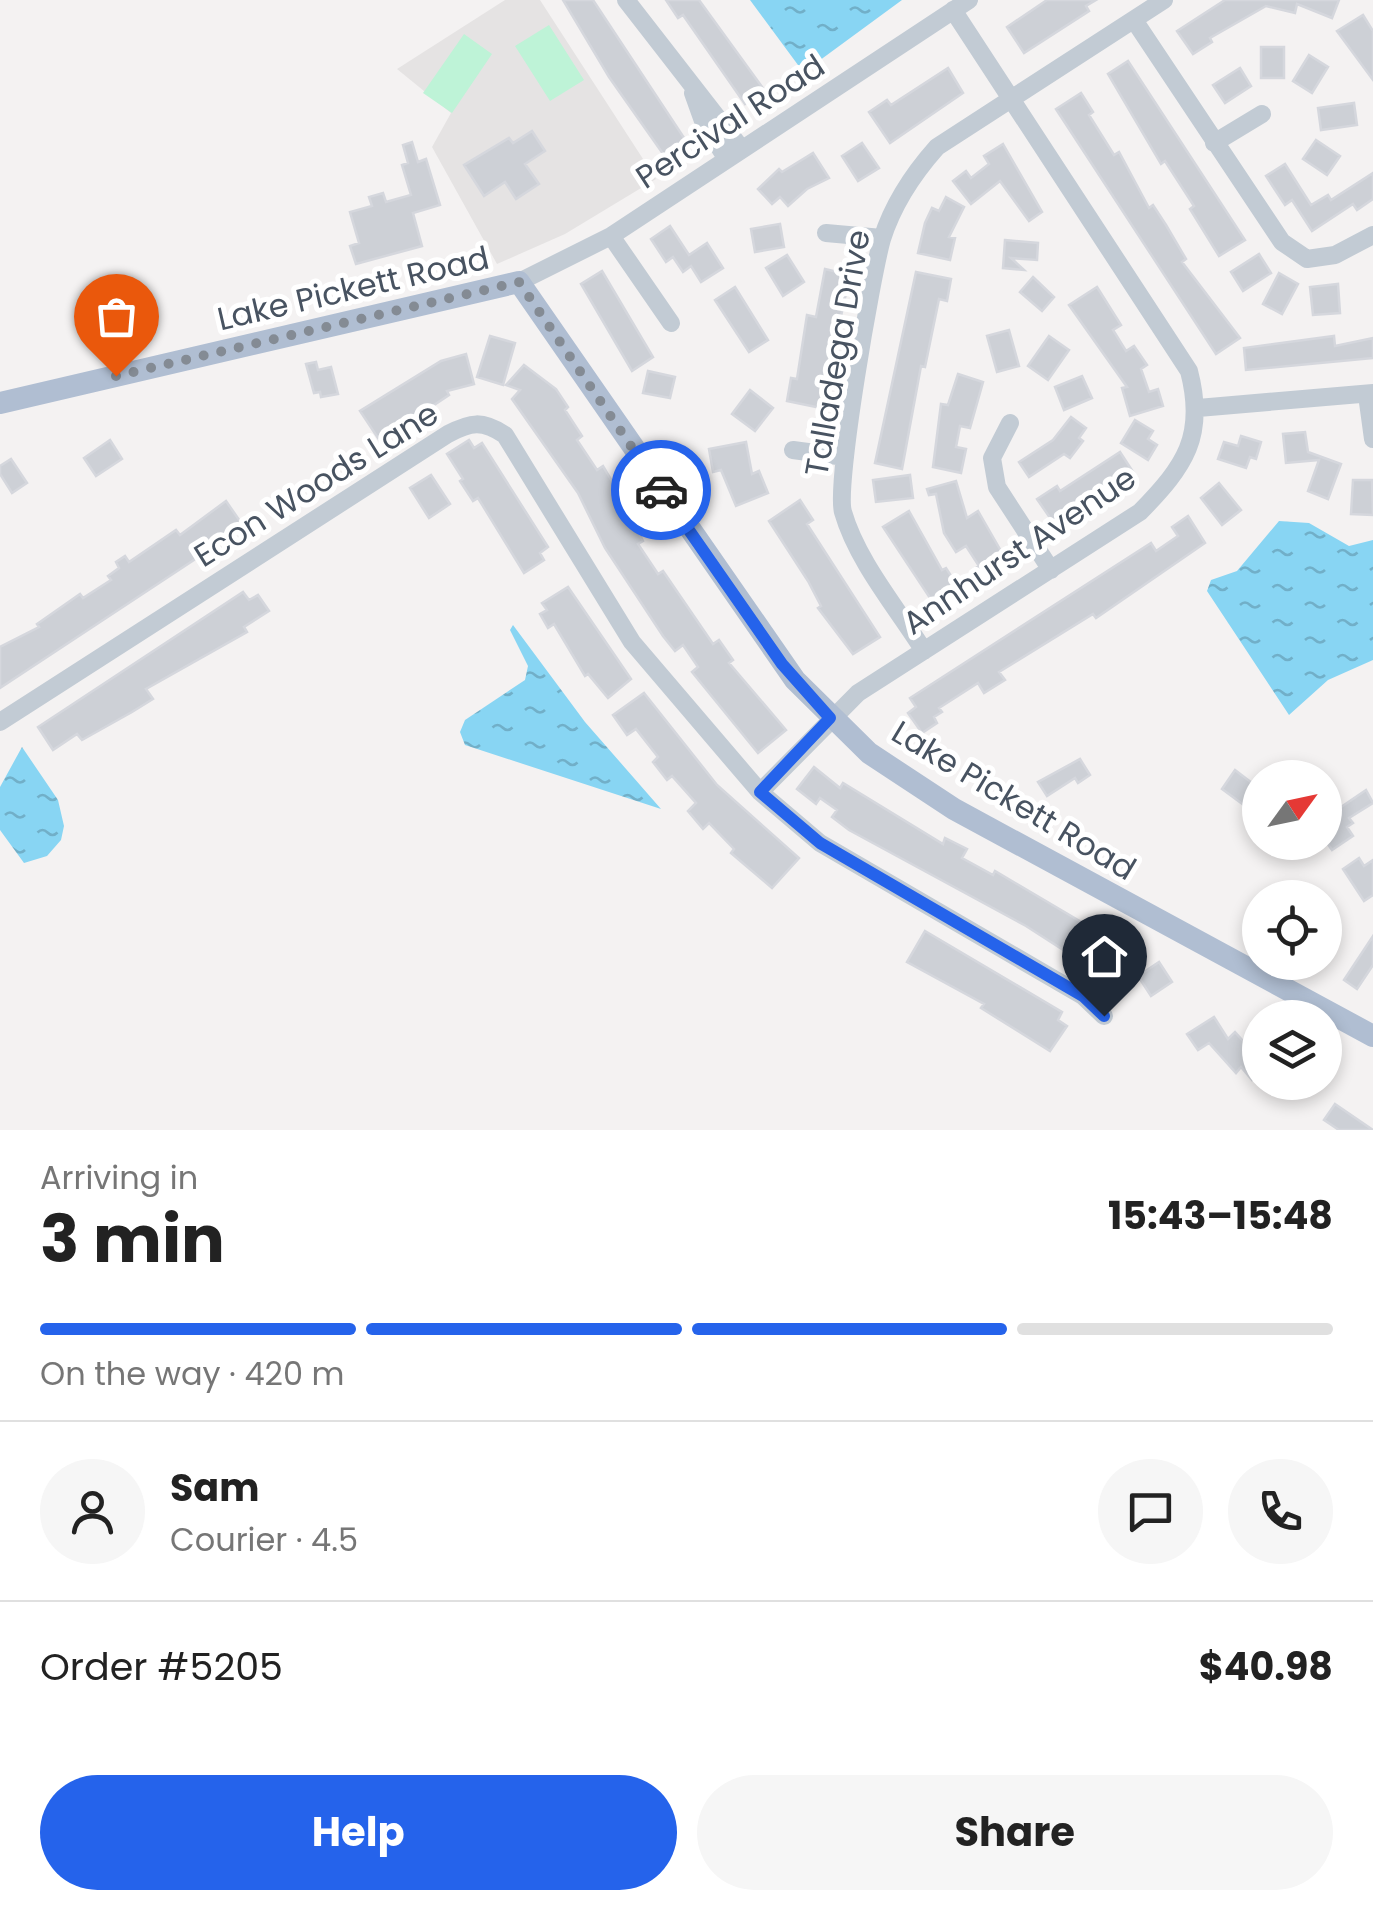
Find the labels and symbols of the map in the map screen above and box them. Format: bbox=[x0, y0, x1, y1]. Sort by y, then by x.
street label: Percival Road bbox=[627, 43, 833, 199]
street label: Talladega Drive bbox=[793, 226, 881, 480]
street label: Lake Pickett Road bbox=[213, 235, 493, 341]
pin bbox=[74, 274, 159, 377]
street label: Econ Woods Lane bbox=[185, 391, 447, 577]
courier bbox=[611, 440, 711, 540]
street label: Annhurst Avenue bbox=[893, 455, 1145, 645]
street label: Lake Pickett Road bbox=[883, 709, 1145, 891]
north arrow bbox=[1242, 760, 1342, 860]
pin bbox=[1062, 914, 1147, 1017]

